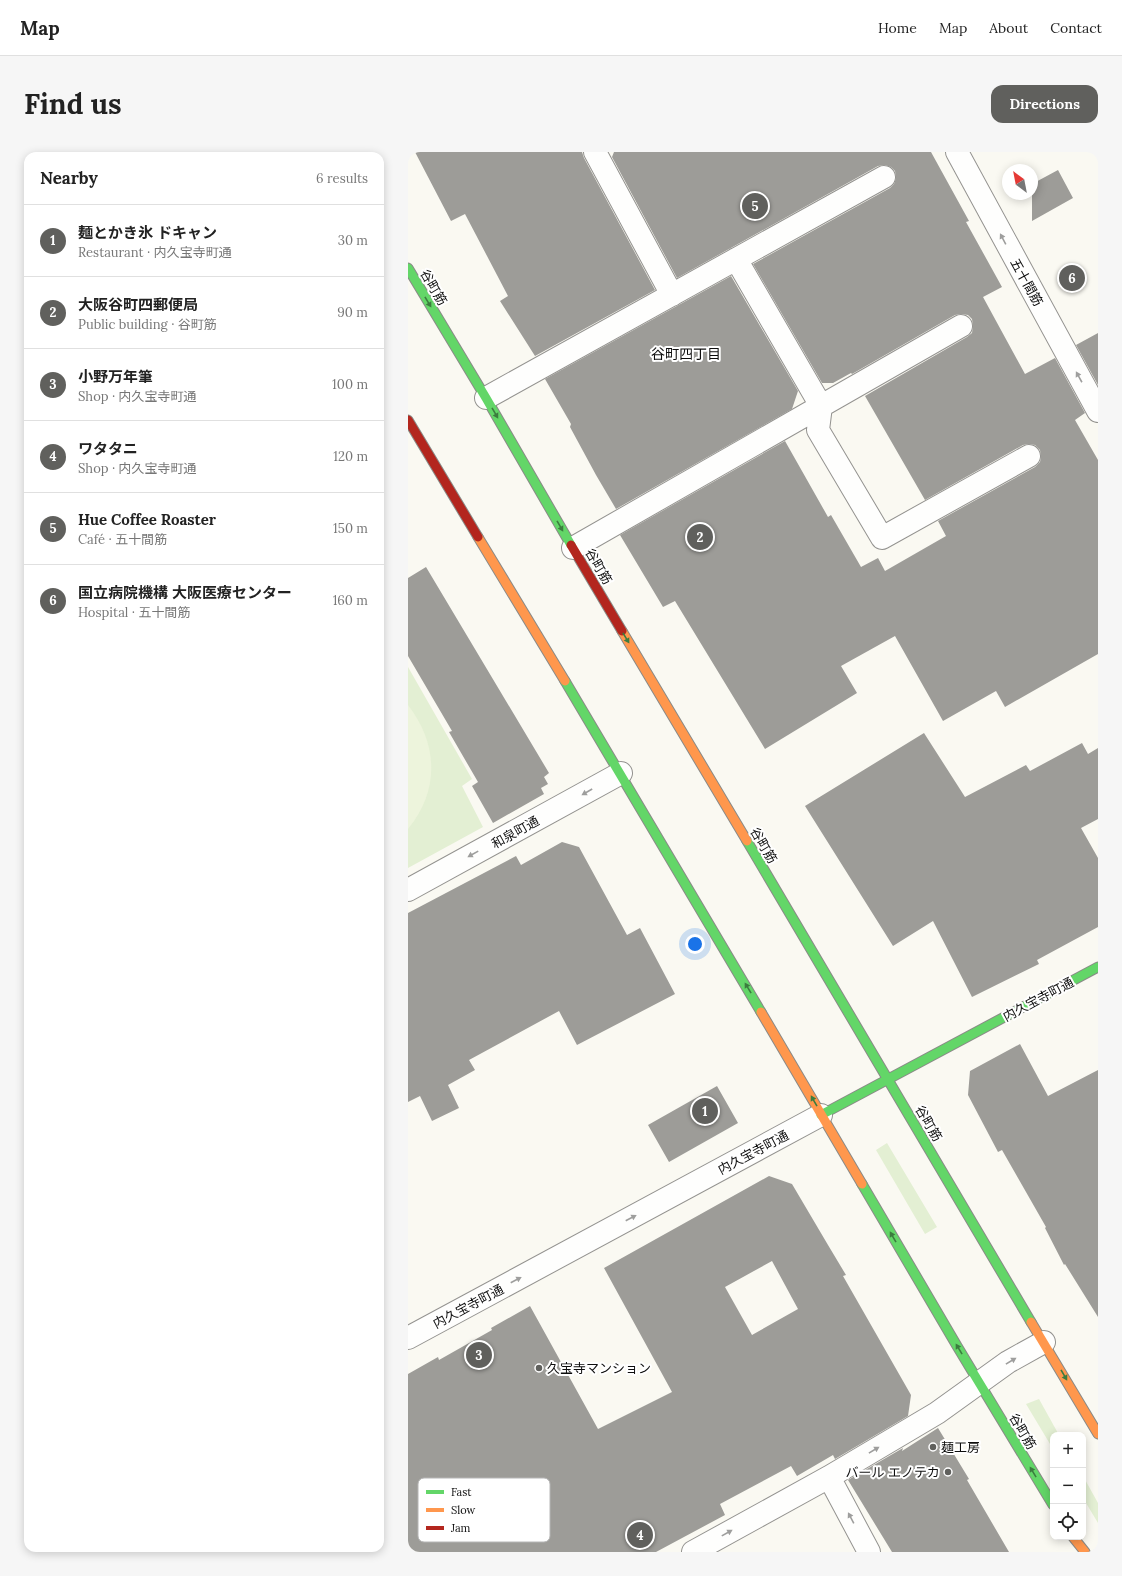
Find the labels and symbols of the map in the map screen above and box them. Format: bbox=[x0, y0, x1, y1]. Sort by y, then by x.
north arrow bbox=[1002, 164, 1038, 200]
pin: 5 bbox=[742, 191, 768, 221]
one-way arrow bbox=[1000, 233, 1007, 244]
street label: 五十間筋 bbox=[1007, 255, 1047, 309]
pin: 6 bbox=[1059, 263, 1085, 293]
street label: 谷町筋 bbox=[416, 266, 451, 308]
one-way arrow bbox=[425, 296, 432, 308]
district label: 谷町四丁目 bbox=[651, 345, 721, 363]
one-way arrow bbox=[1076, 371, 1083, 383]
one-way arrow bbox=[492, 407, 499, 419]
one-way arrow bbox=[557, 520, 564, 532]
pin: 2 bbox=[687, 522, 713, 552]
street label: 谷町筋 bbox=[581, 545, 616, 587]
one-way arrow bbox=[623, 632, 630, 644]
one-way arrow bbox=[581, 789, 593, 796]
street label: 和泉町通 bbox=[488, 812, 542, 852]
street label: 谷町筋 bbox=[746, 824, 781, 866]
one-way arrow bbox=[467, 851, 479, 858]
your location bbox=[685, 934, 705, 954]
street label: 内久宝寺町通 bbox=[1000, 974, 1077, 1025]
one-way arrow bbox=[744, 983, 751, 994]
one-way arrow bbox=[810, 1095, 817, 1107]
pin: 1 bbox=[692, 1096, 718, 1126]
street label: 谷町筋 bbox=[911, 1102, 946, 1144]
street label: 内久宝寺町通 bbox=[715, 1127, 792, 1178]
one-way arrow bbox=[625, 1215, 636, 1221]
one-way arrow bbox=[890, 1231, 897, 1243]
one-way arrow bbox=[510, 1276, 522, 1283]
street label: 内久宝寺町通 bbox=[430, 1281, 507, 1332]
pin: 3 bbox=[466, 1340, 492, 1370]
one-way arrow bbox=[956, 1343, 963, 1355]
one-way arrow bbox=[1005, 1357, 1017, 1364]
place label: 久宝寺マンション bbox=[547, 1360, 651, 1377]
marker: 久宝寺マンション bbox=[534, 1363, 544, 1373]
one-way arrow bbox=[1060, 1369, 1067, 1381]
street label: 谷町筋 bbox=[1005, 1410, 1040, 1452]
place label: 麺工房 bbox=[941, 1439, 980, 1456]
marker: 麺工房 bbox=[928, 1442, 938, 1452]
one-way arrow bbox=[868, 1446, 880, 1453]
place label: バール エノテカ bbox=[846, 1464, 940, 1481]
one-way arrow bbox=[1029, 1466, 1036, 1478]
marker: バール エノテカ bbox=[943, 1467, 953, 1477]
legend bbox=[418, 1478, 550, 1542]
text: Fast bbox=[451, 1485, 472, 1499]
text: Slow bbox=[451, 1503, 476, 1517]
one-way arrow bbox=[848, 1512, 854, 1524]
pin: 4 bbox=[627, 1520, 653, 1550]
text: Jam bbox=[450, 1521, 471, 1535]
one-way arrow bbox=[721, 1530, 733, 1536]

